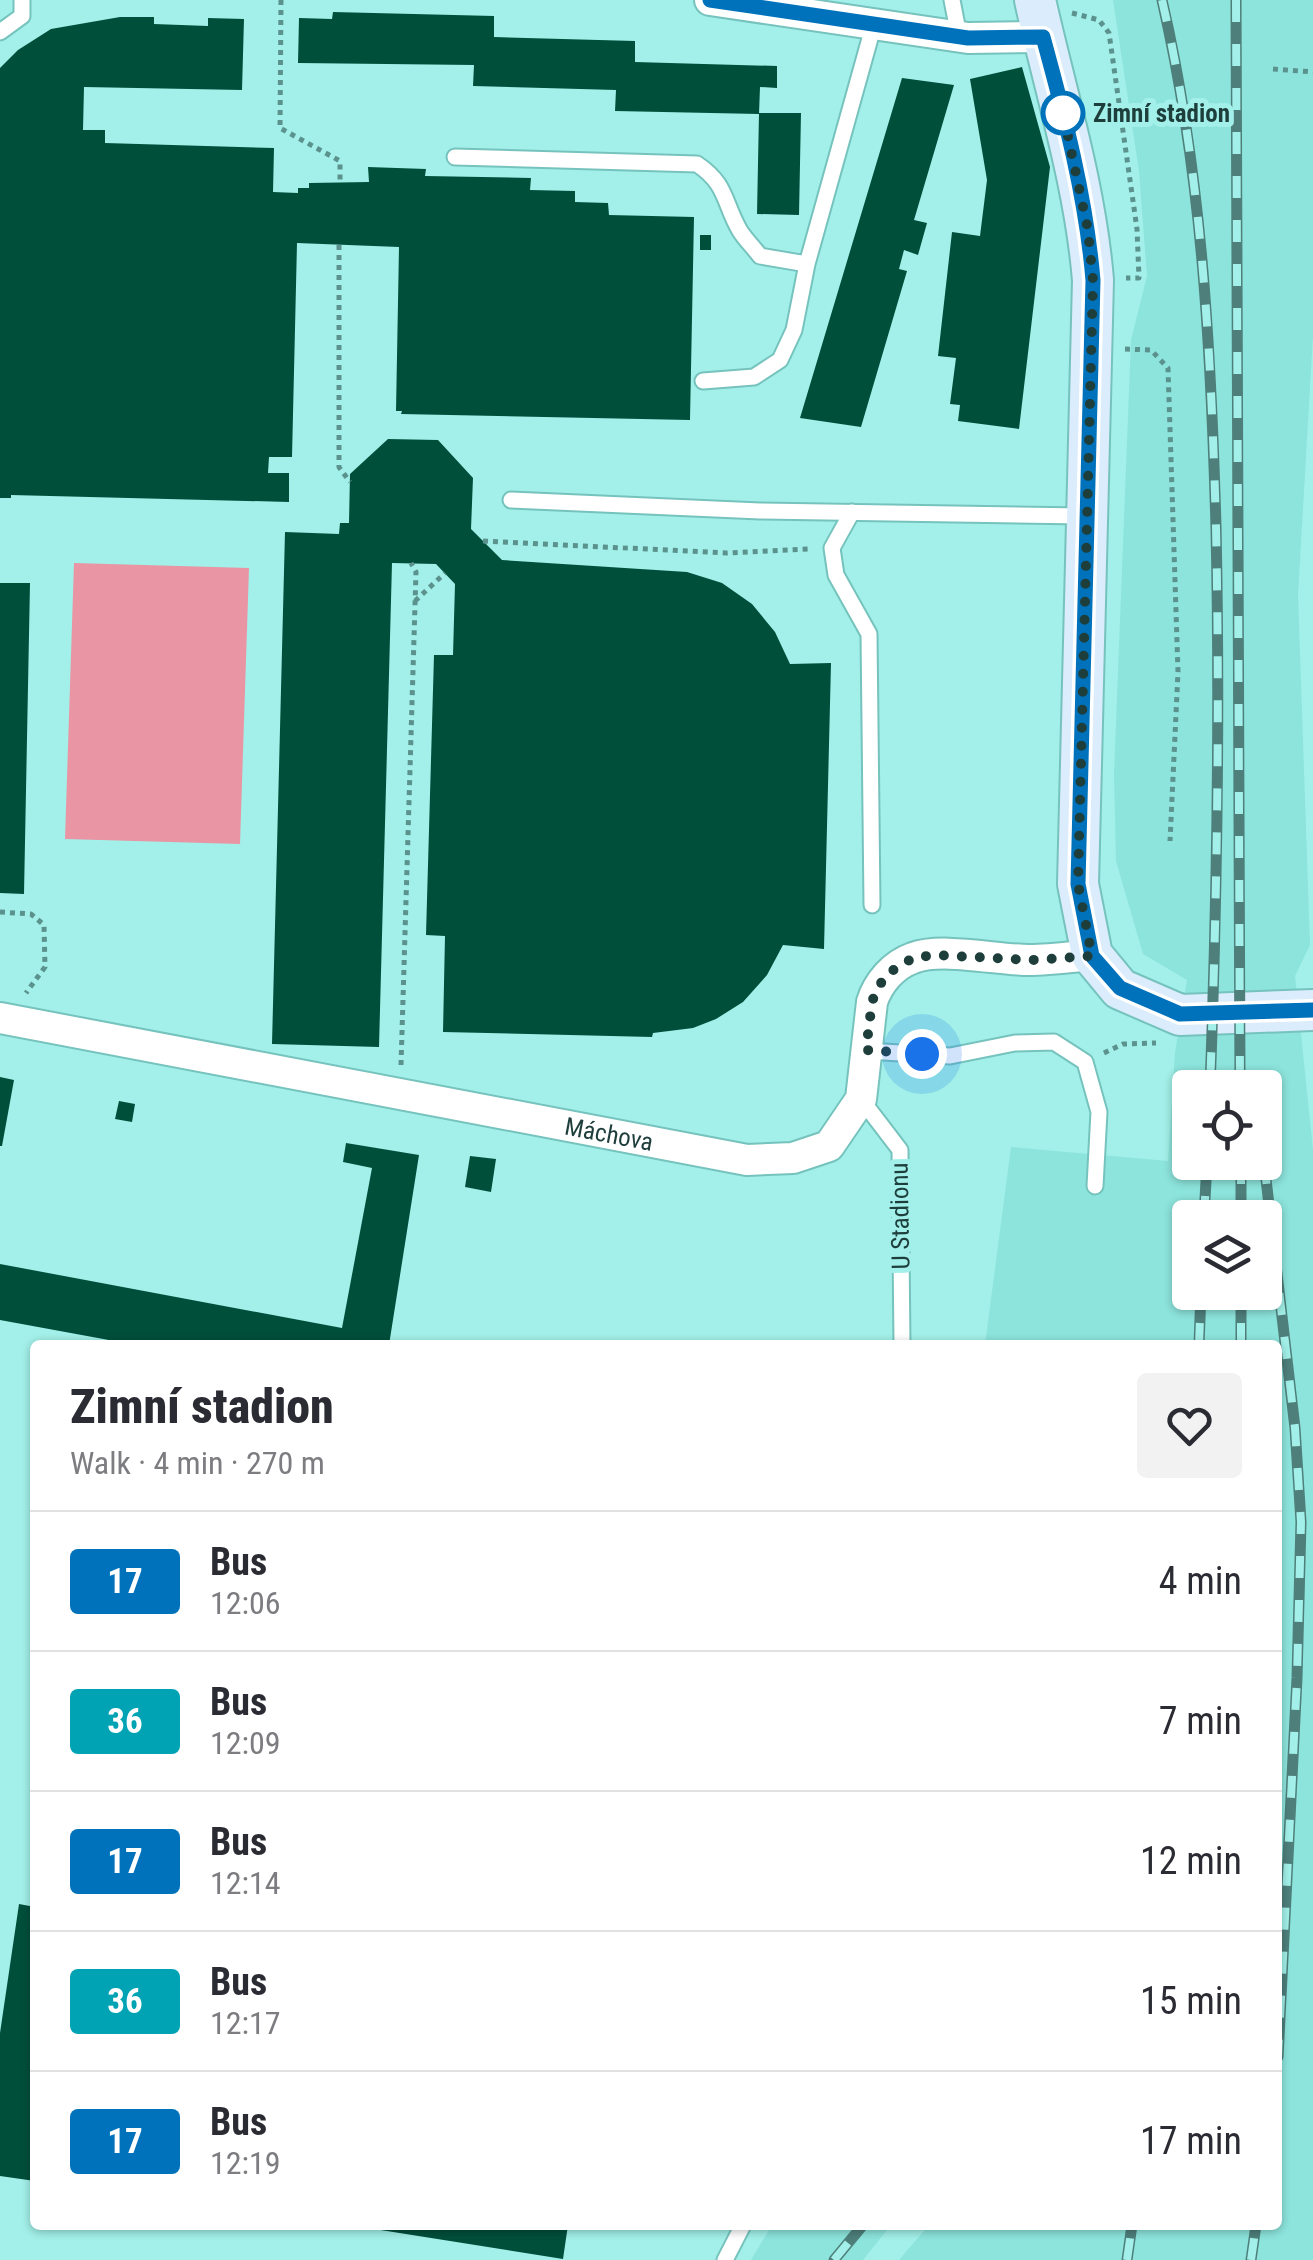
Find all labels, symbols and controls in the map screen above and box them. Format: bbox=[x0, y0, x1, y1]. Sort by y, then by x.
marker: Zimní stadion bbox=[1042, 92, 1084, 134]
place label: Zimní stadion bbox=[1093, 99, 1230, 128]
your location bbox=[897, 1029, 947, 1079]
map controls bbox=[1172, 1070, 1282, 1310]
button: locate bbox=[1172, 1070, 1282, 1180]
street label: Máchova bbox=[562, 1111, 656, 1156]
street label: U Stadionu bbox=[885, 1162, 915, 1270]
button: layers bbox=[1172, 1200, 1282, 1310]
button: heart bbox=[1137, 1373, 1242, 1478]
text: Zimní stadion bbox=[70, 1378, 334, 1435]
text: Walk · 4 min · 270 m bbox=[70, 1444, 325, 1482]
text: Bus bbox=[210, 1540, 267, 1584]
text: 4 min bbox=[1159, 1559, 1242, 1603]
text: 17 bbox=[107, 1561, 143, 1602]
text: 12:06 bbox=[210, 1584, 281, 1622]
text: Bus bbox=[210, 1680, 267, 1724]
text: 7 min bbox=[1159, 1699, 1242, 1743]
text: 36 bbox=[107, 1701, 143, 1742]
text: 12:09 bbox=[210, 1724, 281, 1762]
text: Bus bbox=[210, 1820, 267, 1864]
text: 12 min bbox=[1140, 1839, 1242, 1883]
text: 17 bbox=[107, 1841, 143, 1882]
text: 12:14 bbox=[210, 1864, 281, 1902]
text: Bus bbox=[210, 1960, 267, 2004]
text: 15 min bbox=[1140, 1979, 1242, 2023]
text: 36 bbox=[107, 1981, 143, 2022]
text: 12:17 bbox=[210, 2004, 281, 2042]
text: Bus bbox=[210, 2100, 267, 2144]
text: 17 min bbox=[1140, 2119, 1242, 2163]
text: 17 bbox=[107, 2121, 143, 2162]
text: 12:19 bbox=[210, 2144, 281, 2182]

